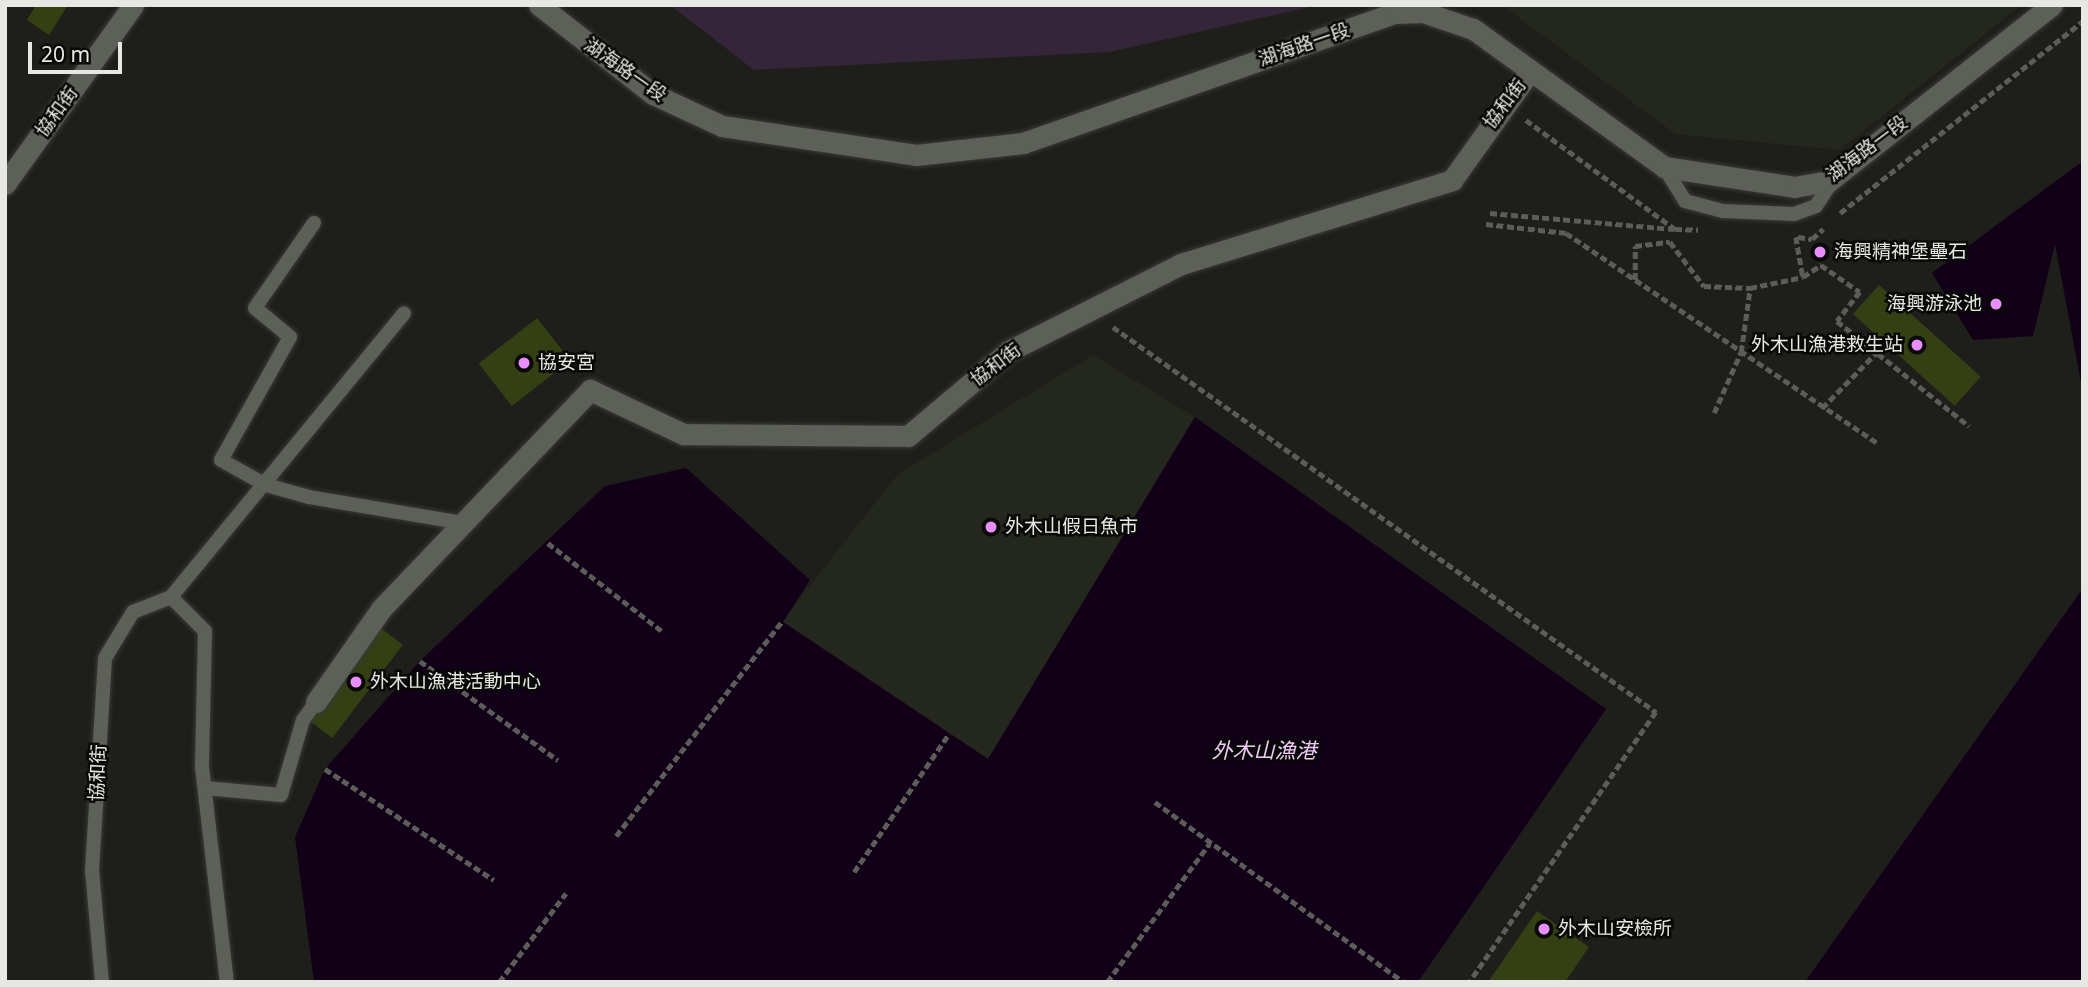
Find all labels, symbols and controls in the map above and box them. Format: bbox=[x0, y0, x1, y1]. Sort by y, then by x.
street label: 湖海路一段 bbox=[1255, 19, 1353, 71]
scale bar bbox=[32, 28, 126, 72]
street label: 湖海路一段 bbox=[580, 33, 670, 107]
text: 20 m bbox=[41, 40, 90, 68]
street label: 協和街 bbox=[1479, 74, 1531, 134]
street label: 協和街 bbox=[31, 82, 83, 142]
street label: 湖海路一段 bbox=[1822, 111, 1912, 187]
place label: 海興精神堡壘石 bbox=[1834, 241, 1967, 263]
marker: 海興精神堡壘石 bbox=[1812, 244, 1828, 260]
place label: 海興游泳池 bbox=[1887, 293, 1982, 315]
marker: 海興游泳池 bbox=[1988, 296, 2004, 312]
place label: 外木山漁港救生站 bbox=[1751, 334, 1903, 356]
marker: 外木山漁港救生站 bbox=[1909, 337, 1925, 353]
street label: 協和街 bbox=[966, 339, 1026, 391]
place label: 協安宮 bbox=[538, 352, 595, 374]
marker: 協安宮 bbox=[516, 355, 532, 371]
place label: 外木山假日魚市 bbox=[1005, 516, 1138, 538]
marker: 外木山假日魚市 bbox=[983, 519, 999, 535]
place label: 外木山漁港活動中心 bbox=[370, 671, 541, 693]
marker: 外木山漁港活動中心 bbox=[348, 674, 364, 690]
water label: 外木山漁港 bbox=[1212, 737, 1316, 763]
street label: 協和街 bbox=[85, 744, 111, 802]
place label: 外木山安檢所 bbox=[1558, 918, 1672, 940]
marker: 外木山安檢所 bbox=[1536, 921, 1552, 937]

